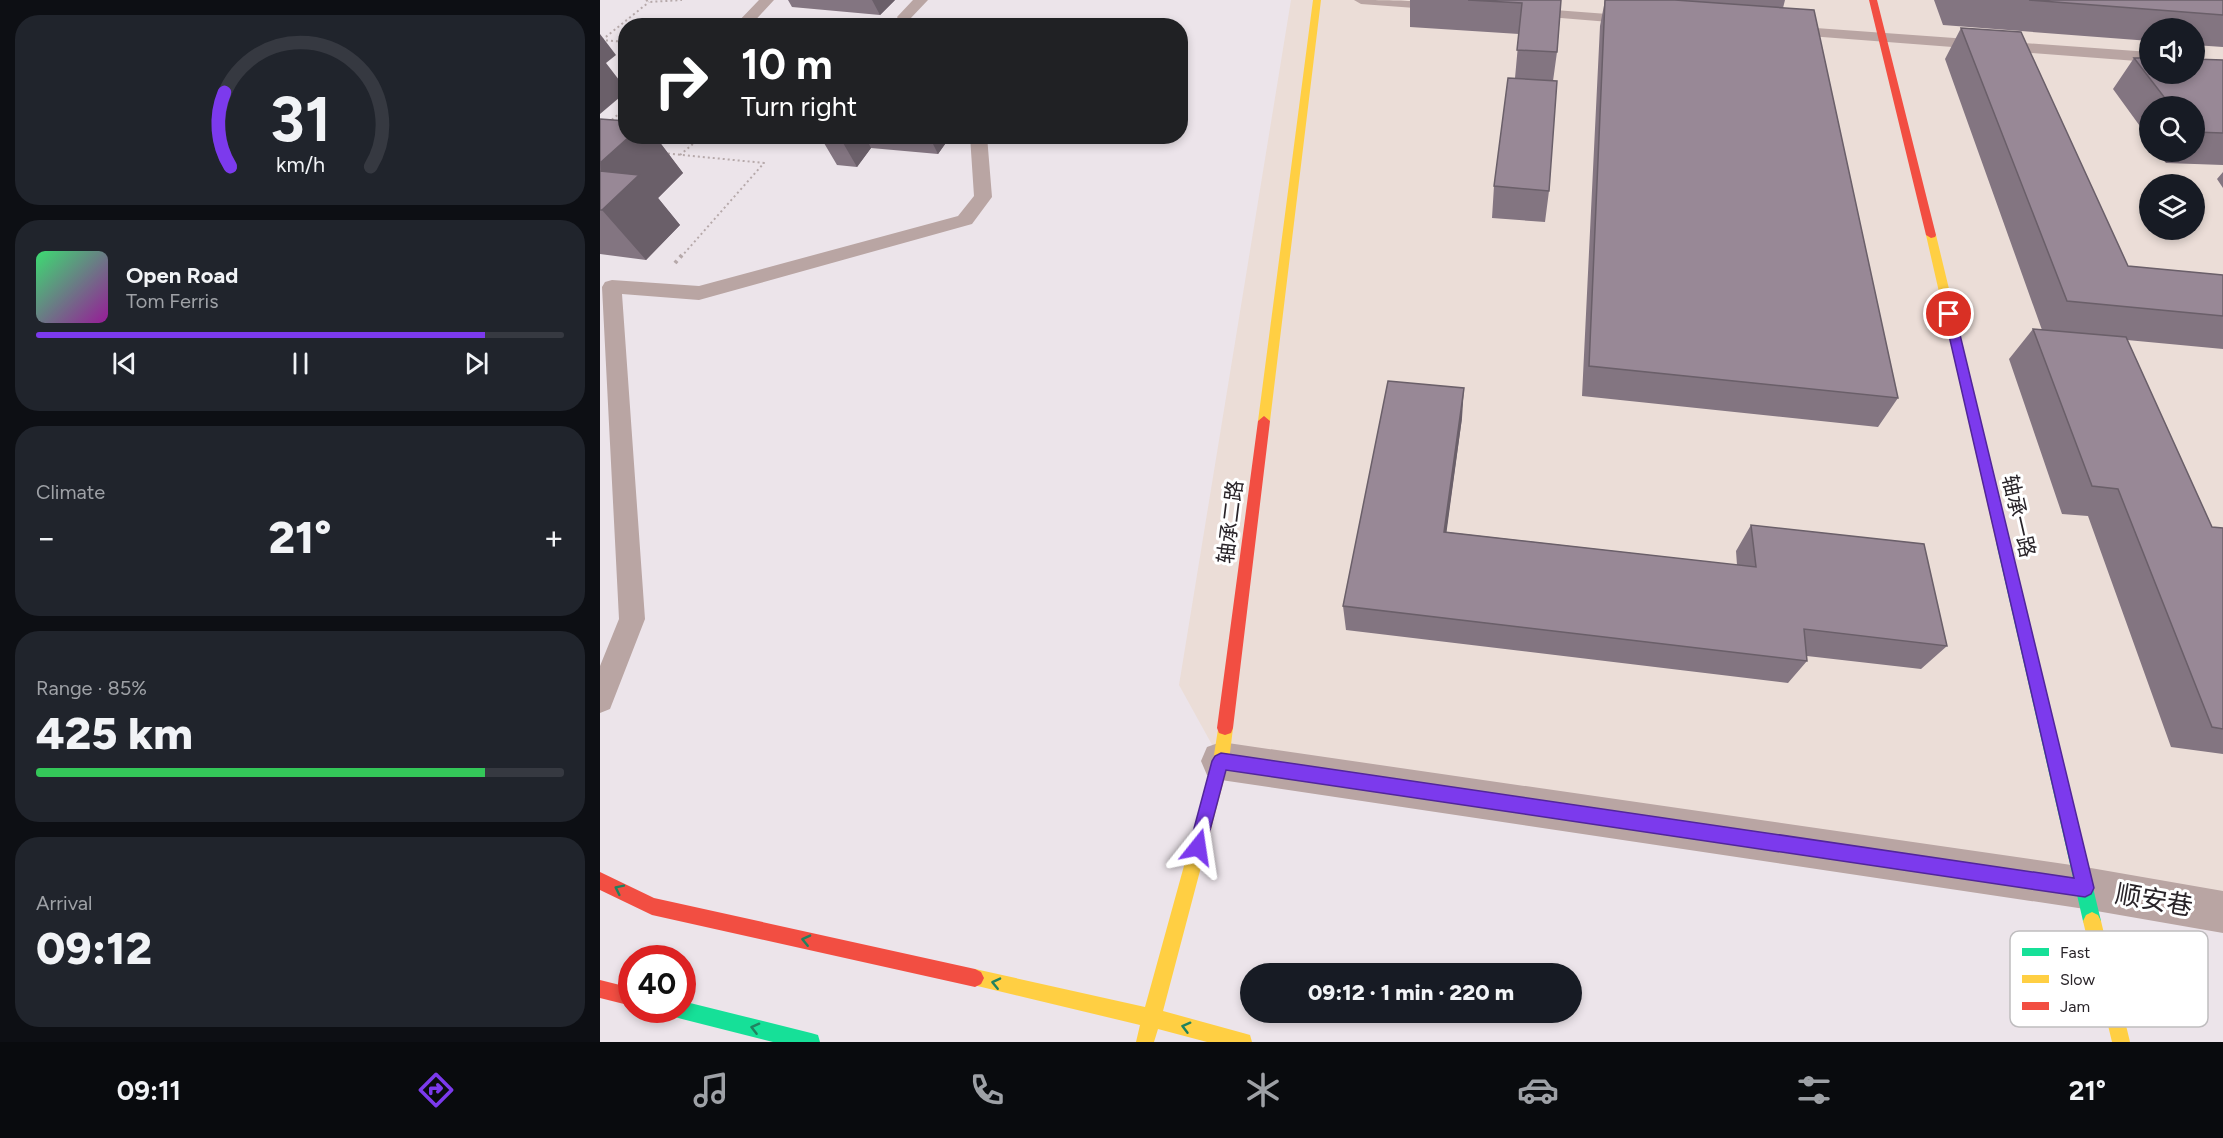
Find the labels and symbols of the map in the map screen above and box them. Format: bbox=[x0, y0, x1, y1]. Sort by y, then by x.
pin bbox=[1923, 288, 1974, 339]
street label: 轴承一路 bbox=[1997, 472, 2041, 560]
street label: 轴承二路 bbox=[1212, 479, 1248, 565]
position arrow bbox=[1166, 815, 1230, 879]
street label: 顺安巷 bbox=[2113, 877, 2195, 923]
one-way arrow bbox=[614, 885, 625, 897]
legend bbox=[2010, 931, 2208, 1027]
one-way arrow bbox=[801, 935, 811, 948]
text: Fast bbox=[2060, 943, 2090, 962]
speed limit sign: 40 bbox=[618, 945, 696, 1023]
text: Slow bbox=[2060, 970, 2095, 989]
one-way arrow bbox=[992, 977, 1002, 990]
text: Jam bbox=[2060, 997, 2090, 1016]
one-way arrow bbox=[750, 1022, 760, 1035]
one-way arrow bbox=[1181, 1022, 1192, 1034]

